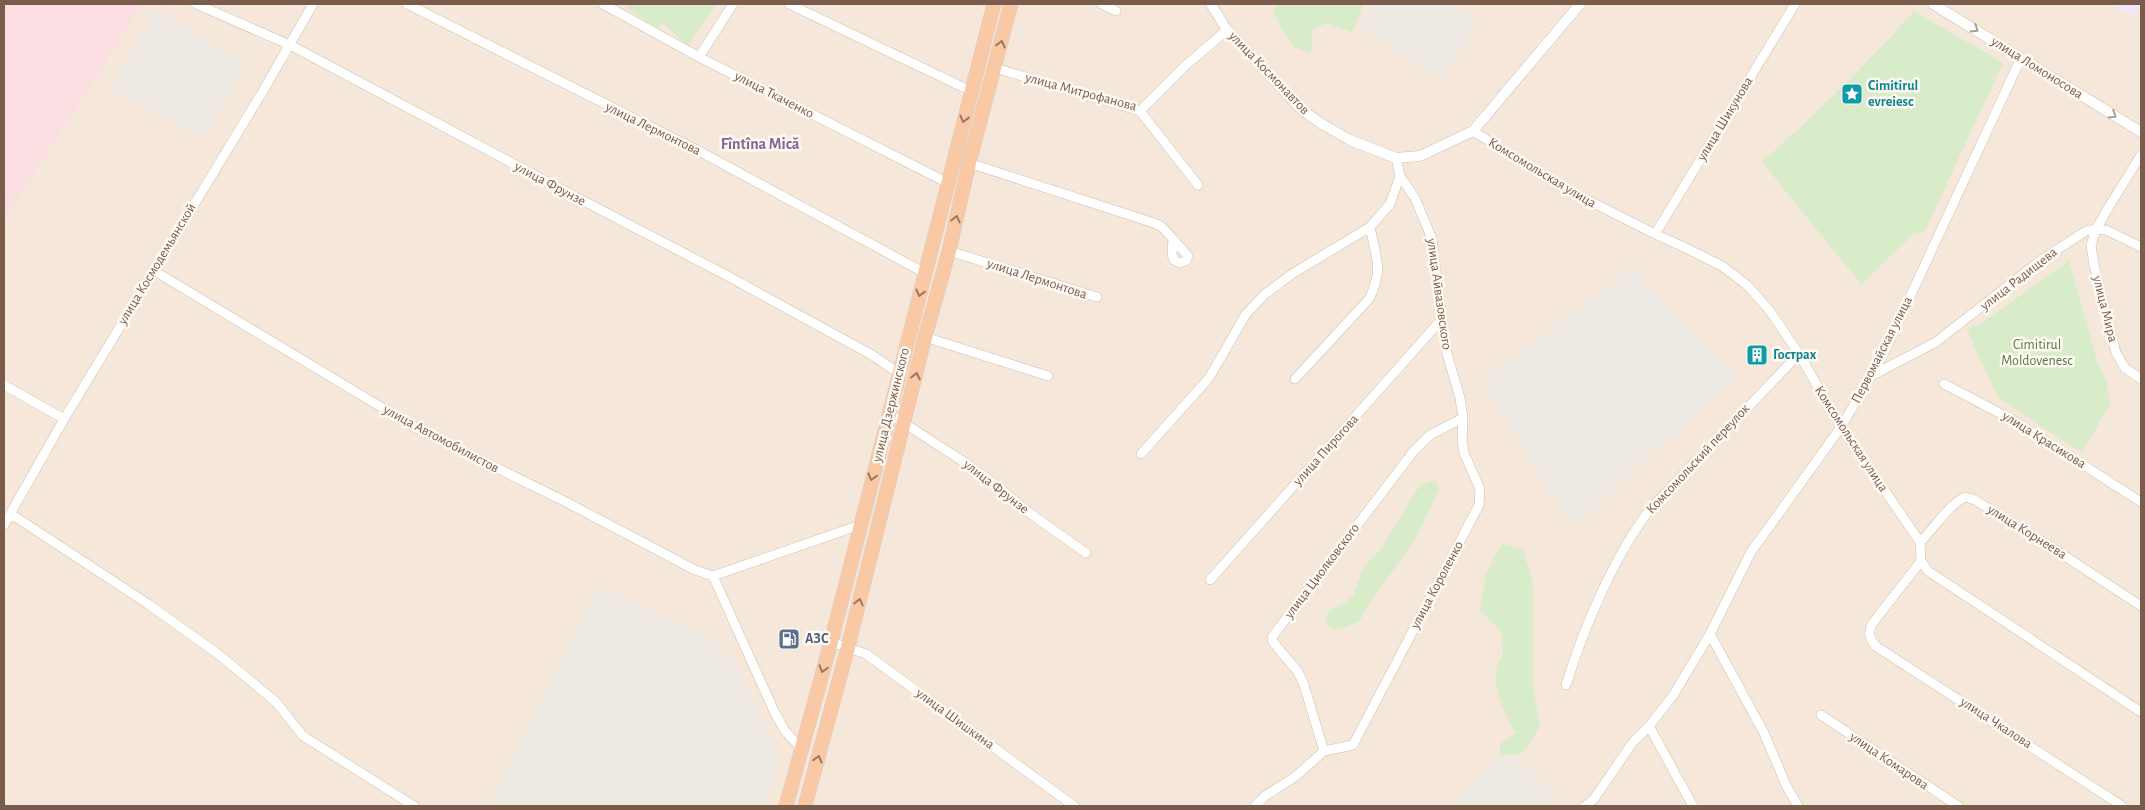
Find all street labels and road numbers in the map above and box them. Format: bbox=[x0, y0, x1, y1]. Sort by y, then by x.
street label: улица Космонавтов bbox=[1225, 28, 1312, 117]
street label: улица Ломоносова bbox=[1988, 34, 2086, 102]
street label: улица Ткаченко bbox=[731, 69, 816, 121]
street label: улица Митрофанова bbox=[1023, 70, 1139, 114]
street label: улица Шикунова bbox=[1694, 74, 1756, 164]
street label: улица Лермонтова bbox=[602, 99, 703, 158]
street label: Комсомольская улица bbox=[1486, 135, 1599, 211]
street label: улица Фрунзе bbox=[511, 159, 588, 209]
street label: улица Космодемьянской bbox=[115, 201, 199, 328]
street label: улица Айвазовского bbox=[1424, 236, 1454, 351]
street label: улица Радищева bbox=[1977, 244, 2060, 314]
street label: улица Лермонтова bbox=[984, 256, 1089, 302]
street label: улица Мира bbox=[2090, 273, 2120, 344]
street label: Первомайская улица bbox=[1849, 294, 1915, 406]
street label: улица Дзержинского bbox=[870, 346, 912, 464]
street label: Комсомольская улица bbox=[1812, 384, 1891, 495]
street label: Комсомольский переулок bbox=[1644, 401, 1753, 517]
street label: улица Автомобилистов bbox=[380, 402, 501, 475]
street label: улица Красикова bbox=[1999, 408, 2089, 472]
street label: улица Пирогова bbox=[1290, 411, 1362, 489]
street label: улица Фрунзе bbox=[960, 457, 1031, 517]
street label: улица Корнеева bbox=[1984, 502, 2070, 562]
street label: улица Циолковского bbox=[1281, 521, 1362, 622]
street label: улица Короленко bbox=[1408, 539, 1466, 632]
street label: улица Шишкина bbox=[912, 685, 997, 752]
street label: улица Чкалова bbox=[1957, 694, 2035, 752]
street label: улица Комарова bbox=[1846, 729, 1931, 793]

